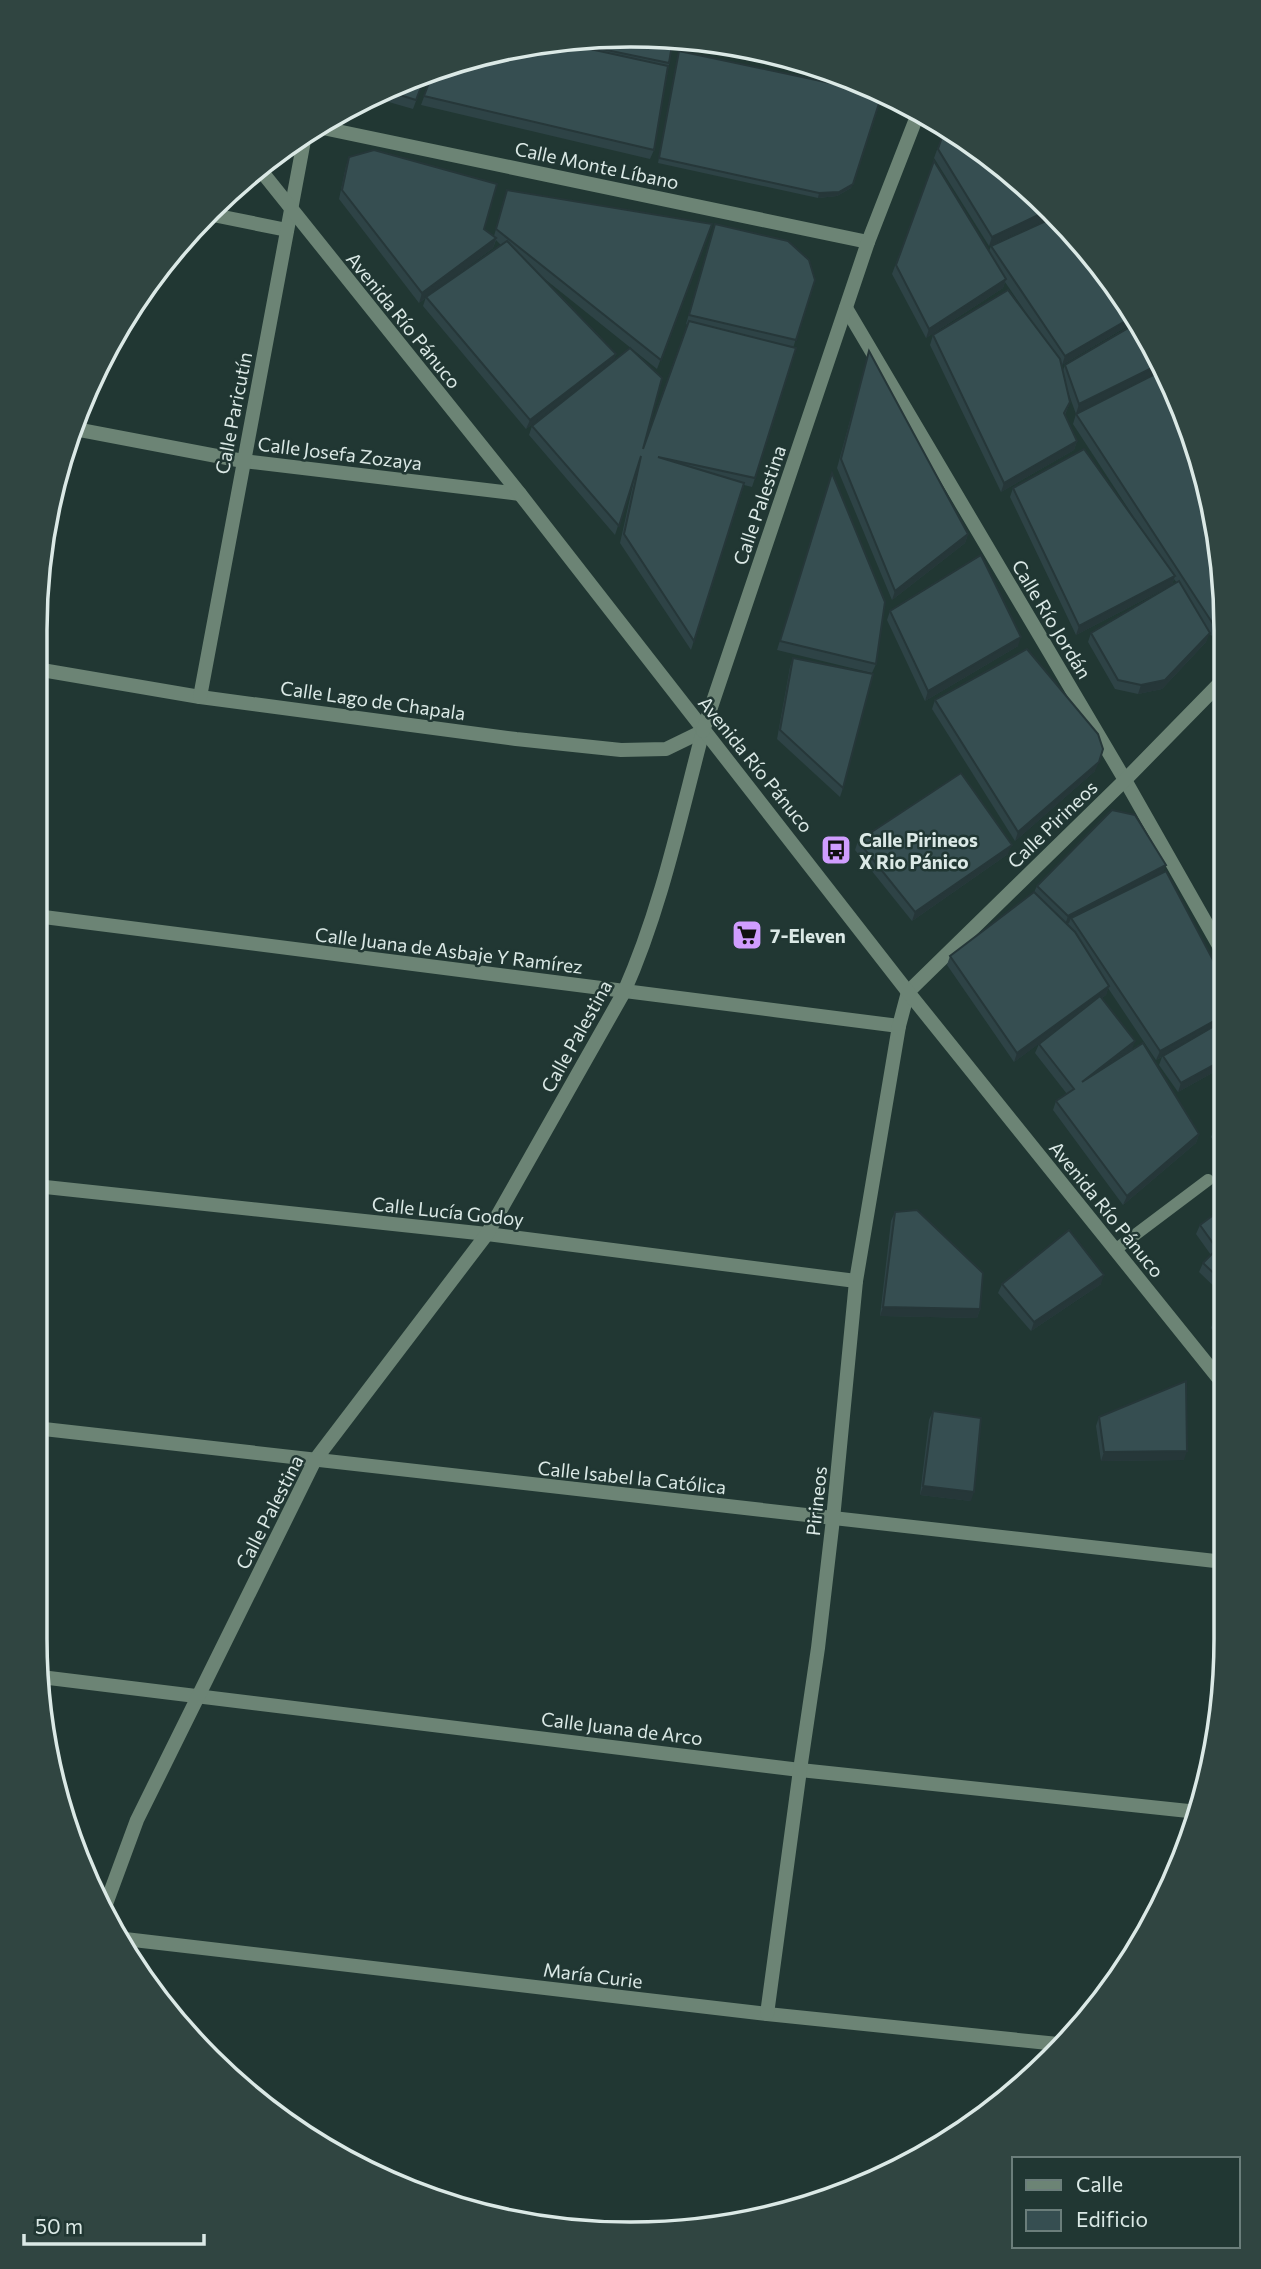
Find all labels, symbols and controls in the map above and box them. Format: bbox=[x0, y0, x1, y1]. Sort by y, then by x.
street label: Calle Monte Líbano bbox=[513, 136, 681, 194]
street label: Avenida Río Pánuco bbox=[342, 247, 466, 393]
street label: Calle Paricutín bbox=[210, 350, 256, 476]
street label: Calle Josefa Zozaya bbox=[257, 432, 423, 474]
street label: Calle Palestina bbox=[728, 442, 790, 568]
street label: Calle Río Jordán bbox=[1007, 555, 1097, 683]
street label: Calle Lago de Chapala bbox=[279, 676, 467, 724]
street label: Avenida Río Pánuco bbox=[694, 691, 818, 837]
street label: Calle Pirineos bbox=[1002, 775, 1102, 873]
place label: Calle Pirineos X Rio Pánico bbox=[859, 828, 978, 873]
bus stop icon: Calle Pirineos X Rio Pánico bbox=[819, 833, 853, 867]
supermarket icon: 7-Eleven bbox=[730, 918, 764, 952]
street label: Calle Juana de Asbaje Y Ramírez bbox=[314, 922, 584, 978]
place label: 7-Eleven bbox=[770, 924, 846, 947]
street label: Calle Palestina bbox=[536, 976, 616, 1096]
street label: Avenida Río Pánuco bbox=[1045, 1136, 1169, 1282]
street label: Calle Lucía Godoy bbox=[371, 1192, 525, 1230]
street label: Calle Palestina bbox=[230, 1451, 308, 1573]
street label: Calle Isabel la Católica bbox=[537, 1456, 727, 1498]
street label: Pirineos bbox=[801, 1465, 831, 1537]
street label: Calle Juana de Arco bbox=[540, 1707, 704, 1749]
street label: María Curie bbox=[542, 1957, 644, 1993]
legend bbox=[1012, 2157, 1240, 2248]
text: Calle bbox=[1076, 2171, 1123, 2196]
scale bar bbox=[24, 2202, 205, 2246]
text: Edificio bbox=[1076, 2206, 1148, 2231]
text: 50 m bbox=[35, 2213, 83, 2238]

